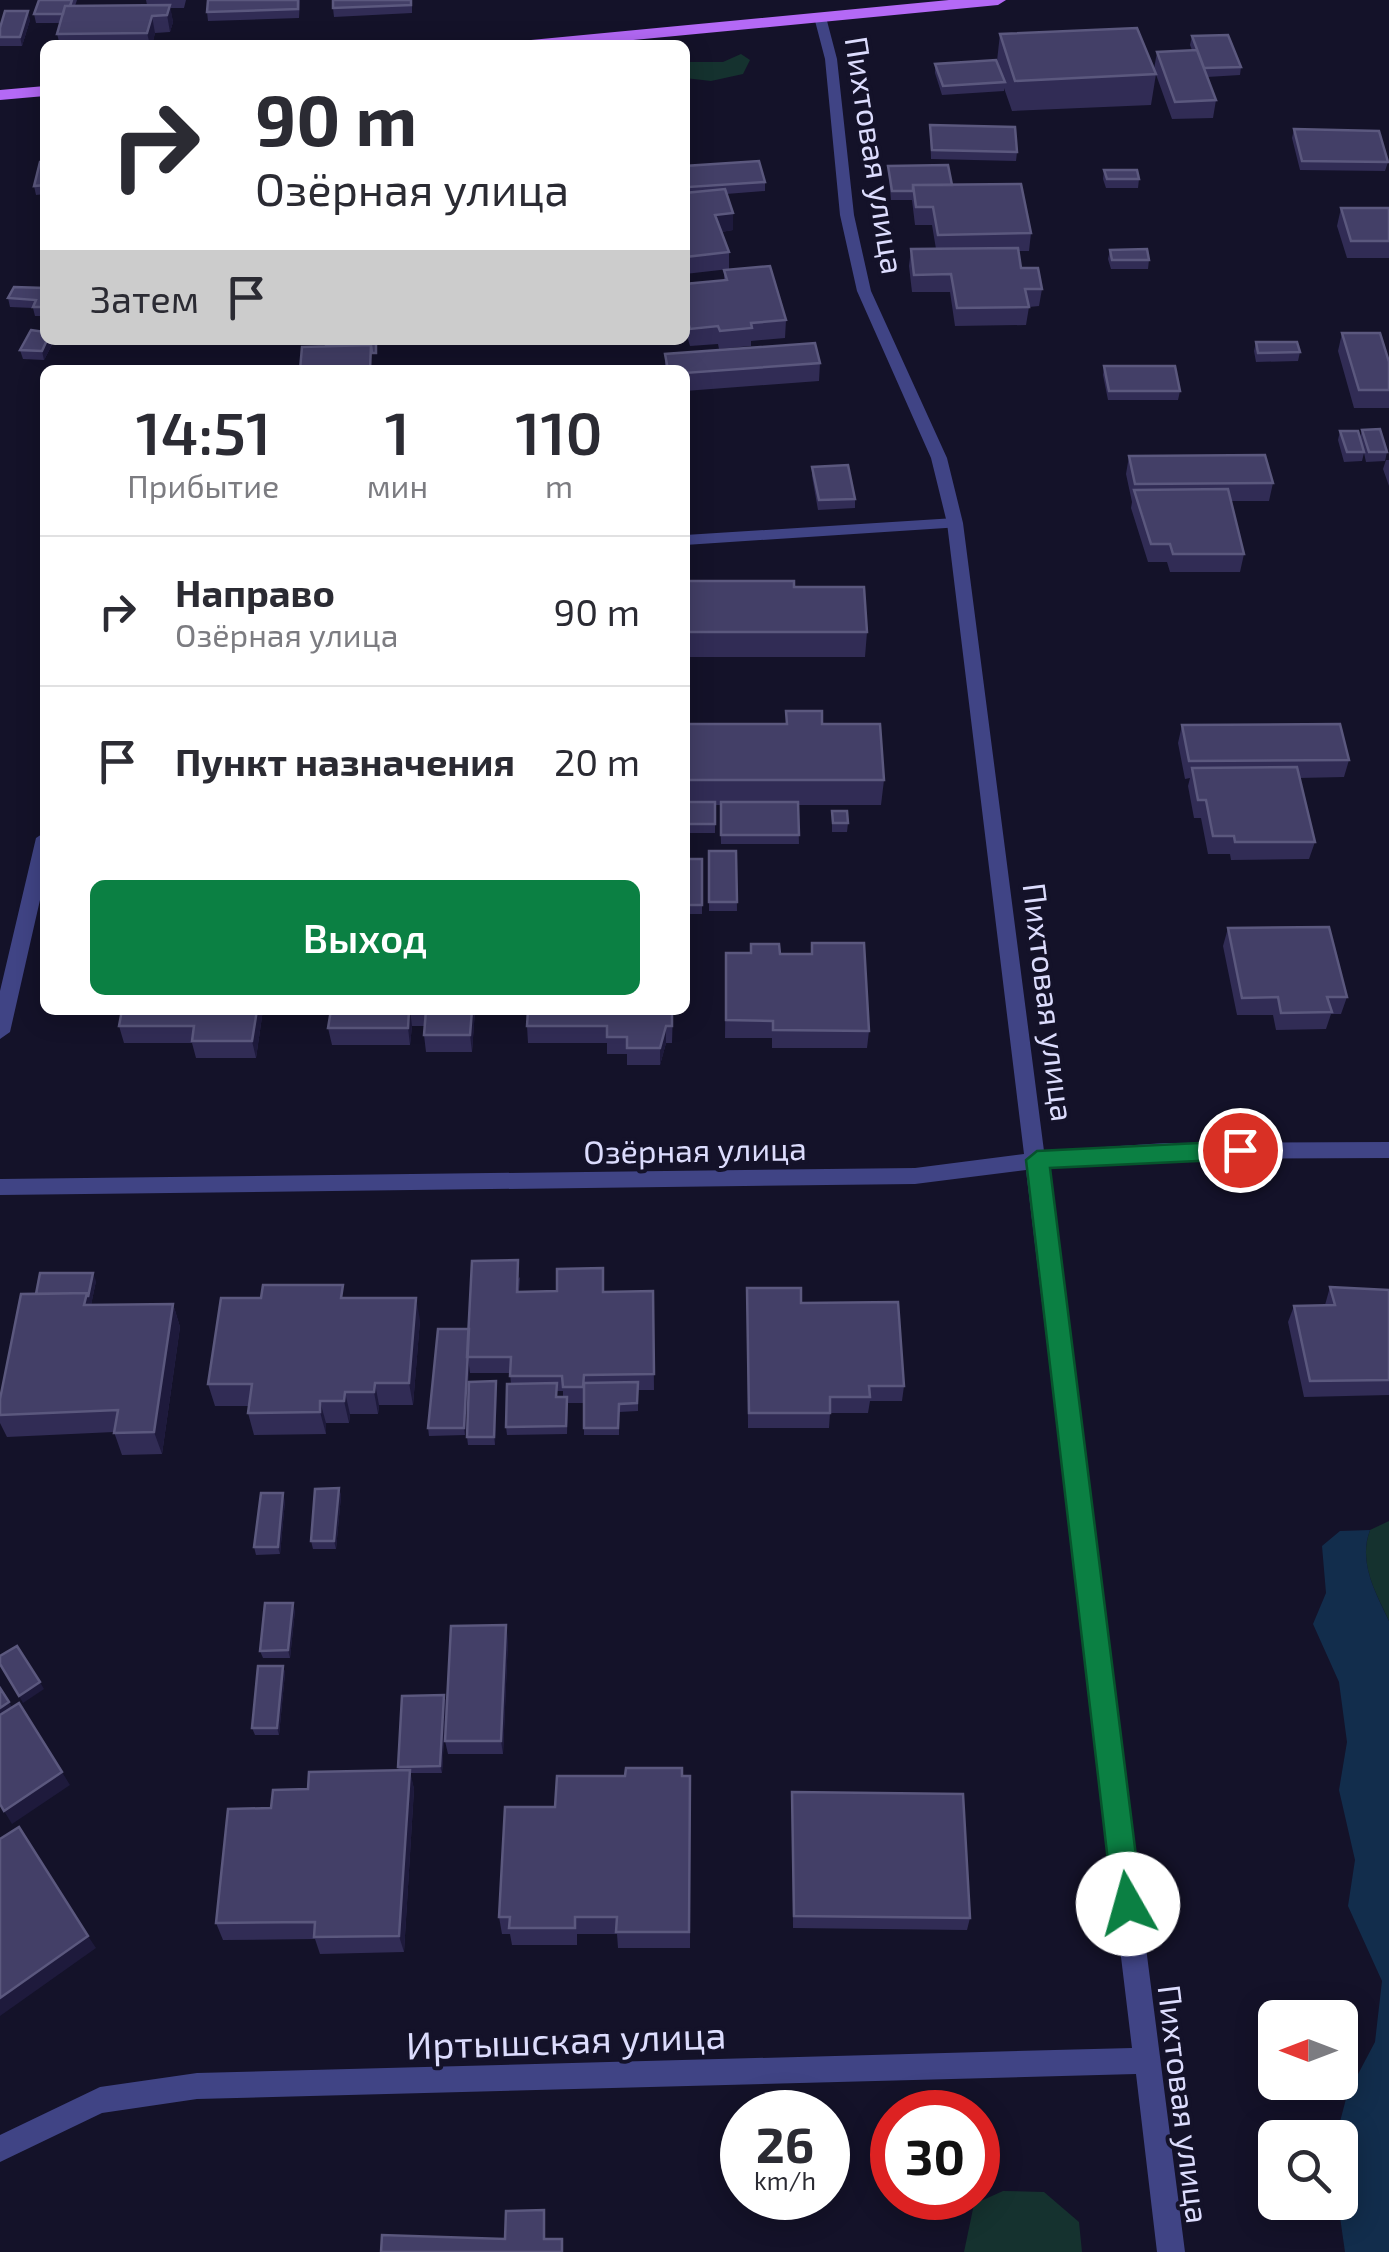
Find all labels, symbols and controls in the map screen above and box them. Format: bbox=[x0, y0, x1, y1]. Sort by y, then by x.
street label: Пихтовая улица bbox=[837, 33, 914, 277]
text: 90 m bbox=[255, 76, 417, 160]
icon: right bbox=[90, 80, 220, 210]
text: Озёрная улица bbox=[255, 161, 569, 215]
icon: arrive bbox=[219, 270, 274, 325]
text: Затем bbox=[90, 275, 199, 321]
text: 14:51 bbox=[136, 395, 271, 467]
text: 1 bbox=[385, 395, 410, 467]
text: 110 bbox=[515, 395, 603, 467]
text: Прибытие bbox=[127, 466, 279, 504]
text: мин bbox=[367, 466, 428, 504]
text: m bbox=[545, 466, 573, 504]
text: Направо bbox=[175, 569, 335, 615]
icon: right bbox=[90, 584, 145, 639]
text: 90 m bbox=[554, 588, 640, 634]
text: Озёрная улица bbox=[175, 615, 398, 653]
icon: arrive bbox=[90, 734, 145, 789]
text: Пункт назначения bbox=[175, 738, 515, 784]
text: 20 m bbox=[554, 738, 640, 784]
button: Выход bbox=[90, 880, 640, 995]
street label: Пихтовая улица bbox=[1016, 880, 1083, 1124]
pin bbox=[1198, 1108, 1283, 1193]
icon: arrive bbox=[1213, 1123, 1268, 1178]
street label: Озёрная улица bbox=[583, 1128, 807, 1171]
position arrow bbox=[1076, 1852, 1180, 1956]
street label: Пихтовая улица bbox=[1151, 1982, 1218, 2226]
north arrow bbox=[1258, 2000, 1358, 2100]
map controls bbox=[1258, 2000, 1358, 2220]
street label: Иртышская улица bbox=[405, 2010, 727, 2068]
speed limit sign: 30 bbox=[870, 2090, 1000, 2220]
text: 26 bbox=[756, 2113, 814, 2173]
button: search bbox=[1258, 2120, 1358, 2220]
text: km/h bbox=[754, 2165, 816, 2195]

